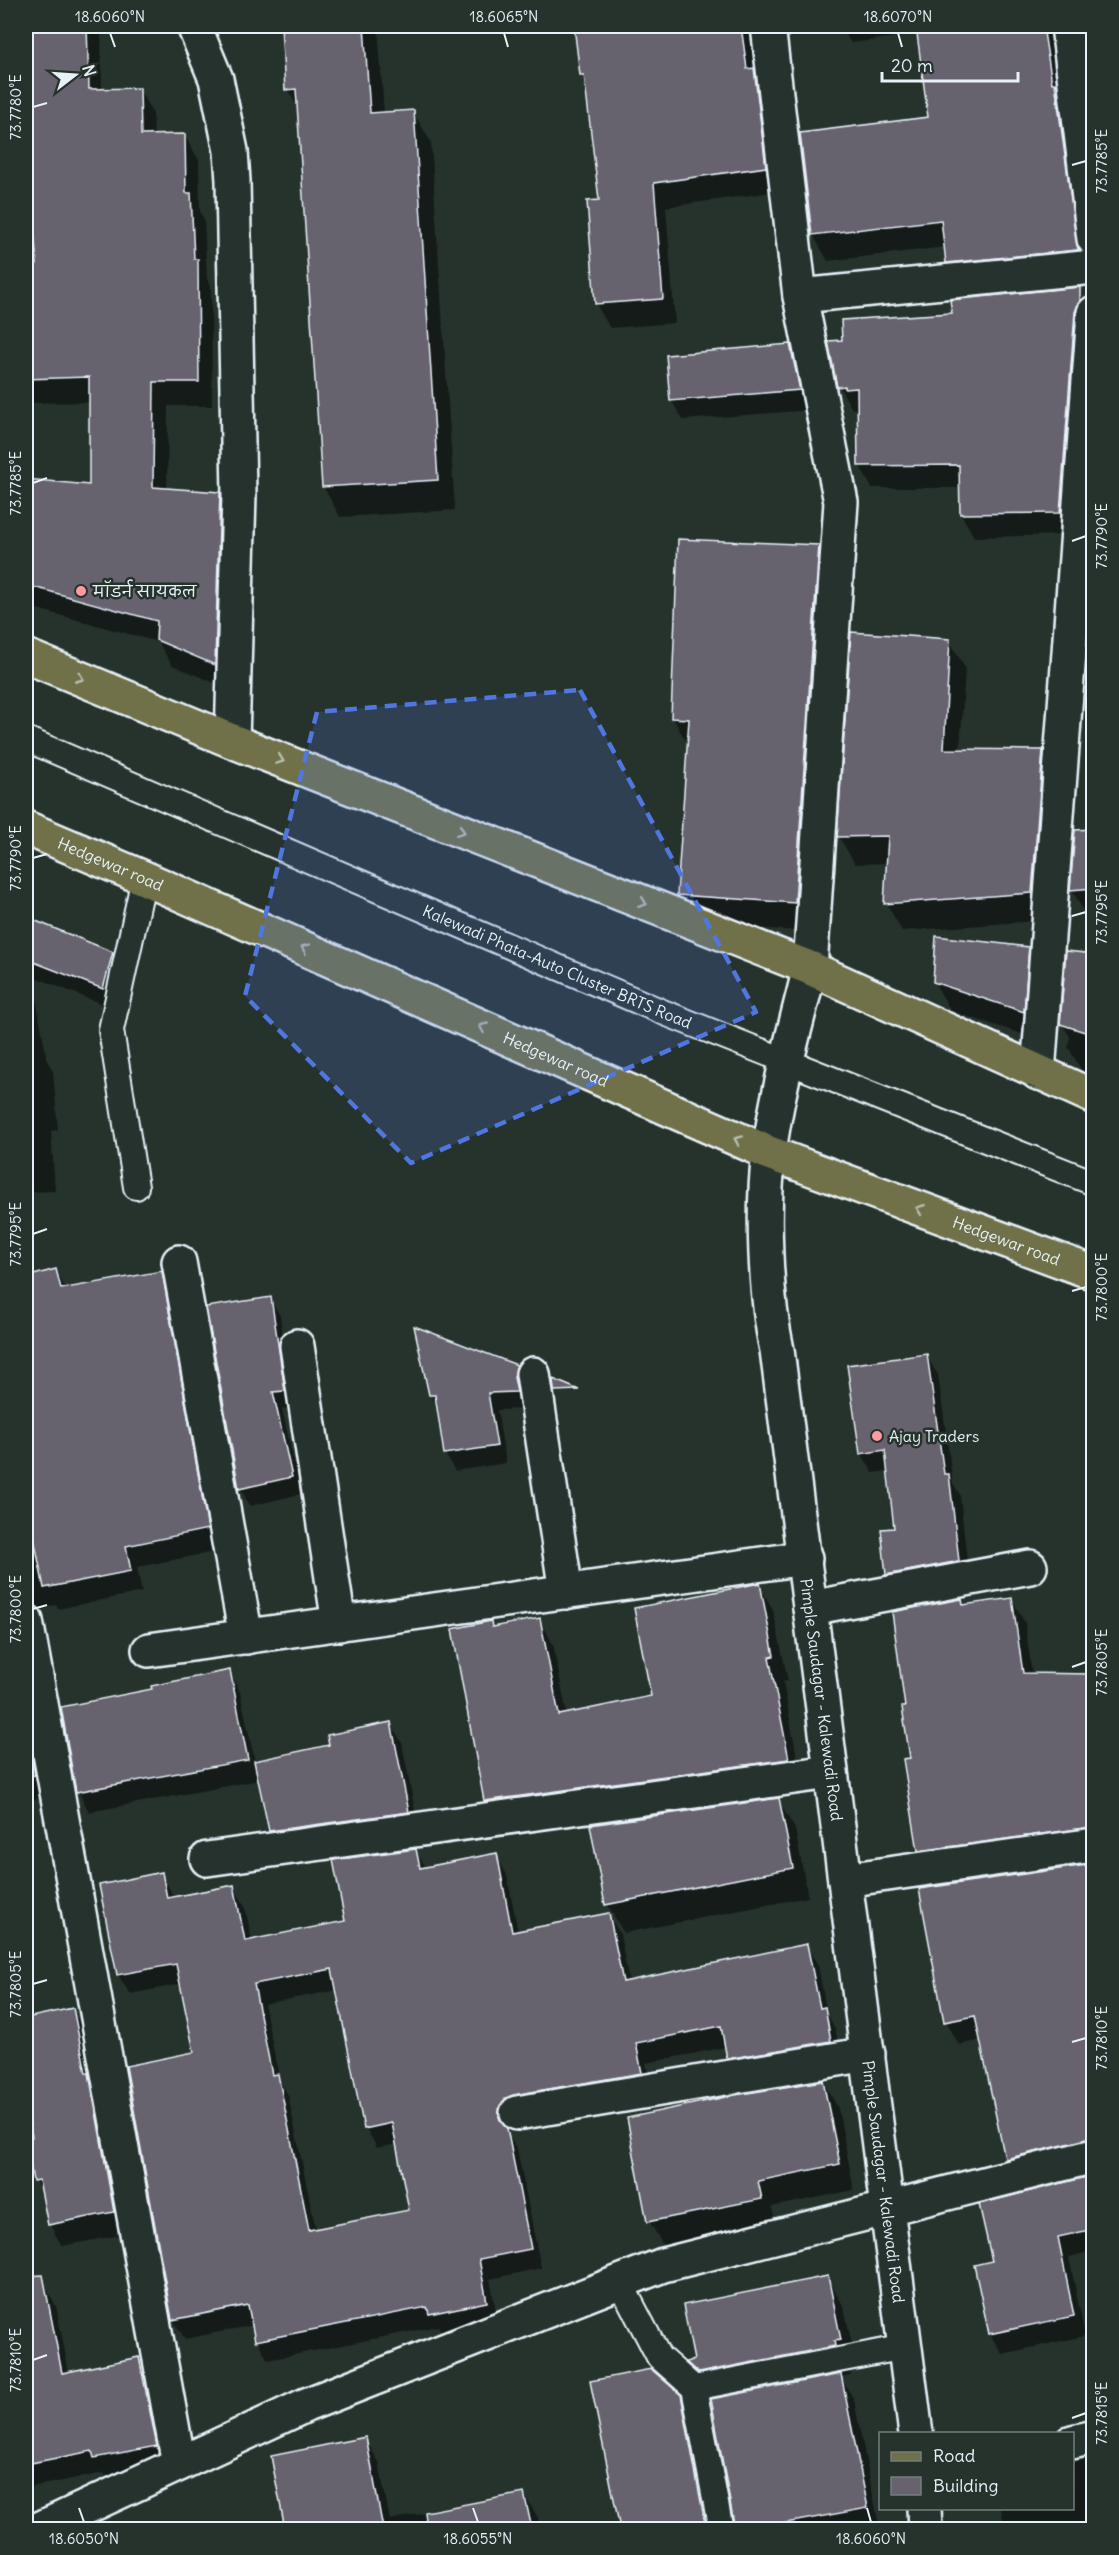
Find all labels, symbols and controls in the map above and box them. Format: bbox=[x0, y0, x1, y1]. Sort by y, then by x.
text: 18.6060°N bbox=[75, 7, 145, 26]
text: 18.6065°N bbox=[470, 7, 538, 26]
text: 18.6070°N bbox=[864, 7, 932, 26]
north arrow bbox=[45, 45, 105, 105]
scale bar bbox=[882, 45, 1018, 83]
text: 20 m bbox=[891, 54, 933, 77]
text: N bbox=[78, 62, 101, 79]
text: 73.7780°E bbox=[6, 74, 25, 140]
text: 73.7785°E bbox=[1092, 128, 1111, 193]
text: 73.7785°E bbox=[6, 450, 25, 515]
text: 73.7790°E bbox=[1092, 503, 1111, 569]
place label: मॉडर्न सायकल bbox=[92, 579, 198, 601]
marker: मॉडर्न सायकल bbox=[74, 584, 88, 598]
one-way arrow bbox=[73, 671, 84, 683]
one-way arrow bbox=[273, 753, 284, 765]
one-way arrow bbox=[455, 824, 466, 837]
text: 73.7790°E bbox=[6, 825, 25, 891]
street label: Hedgewar road bbox=[55, 833, 167, 895]
text: 73.7795°E bbox=[1092, 879, 1111, 944]
one-way arrow bbox=[637, 895, 647, 908]
street label: Kalewadi Phata-Auto Cluster BRTS Road bbox=[420, 900, 695, 1033]
one-way arrow bbox=[300, 944, 311, 956]
one-way arrow bbox=[478, 1022, 489, 1034]
street label: Hedgewar road bbox=[500, 1027, 611, 1091]
one-way arrow bbox=[734, 1135, 745, 1147]
text: 73.7795°E bbox=[6, 1201, 25, 1266]
one-way arrow bbox=[916, 1204, 927, 1216]
street label: Hedgewar road bbox=[950, 1212, 1063, 1270]
text: 73.7800°E bbox=[1092, 1253, 1111, 1321]
place label: Ajay Traders bbox=[889, 1426, 979, 1446]
marker: Ajay Traders bbox=[870, 1429, 884, 1443]
text: 73.7800°E bbox=[6, 1575, 25, 1643]
street label: Pimple Saudagar - Kalewadi Road bbox=[796, 1577, 847, 1822]
text: 73.7805°E bbox=[1092, 1628, 1111, 1696]
text: 73.7805°E bbox=[6, 1950, 25, 2018]
text: 73.7810°E bbox=[1092, 2006, 1111, 2070]
street label: Pimple Saudagar - Kalewadi Road bbox=[858, 2059, 909, 2304]
text: 73.7810°E bbox=[6, 2328, 25, 2392]
text: 73.7815°E bbox=[1092, 2381, 1111, 2445]
legend bbox=[879, 2432, 1074, 2510]
text: Road bbox=[933, 2444, 976, 2467]
text: Building bbox=[933, 2474, 998, 2497]
text: 18.6050°N bbox=[49, 2529, 119, 2548]
text: 18.6055°N bbox=[444, 2529, 512, 2548]
text: 18.6060°N bbox=[836, 2529, 906, 2548]

